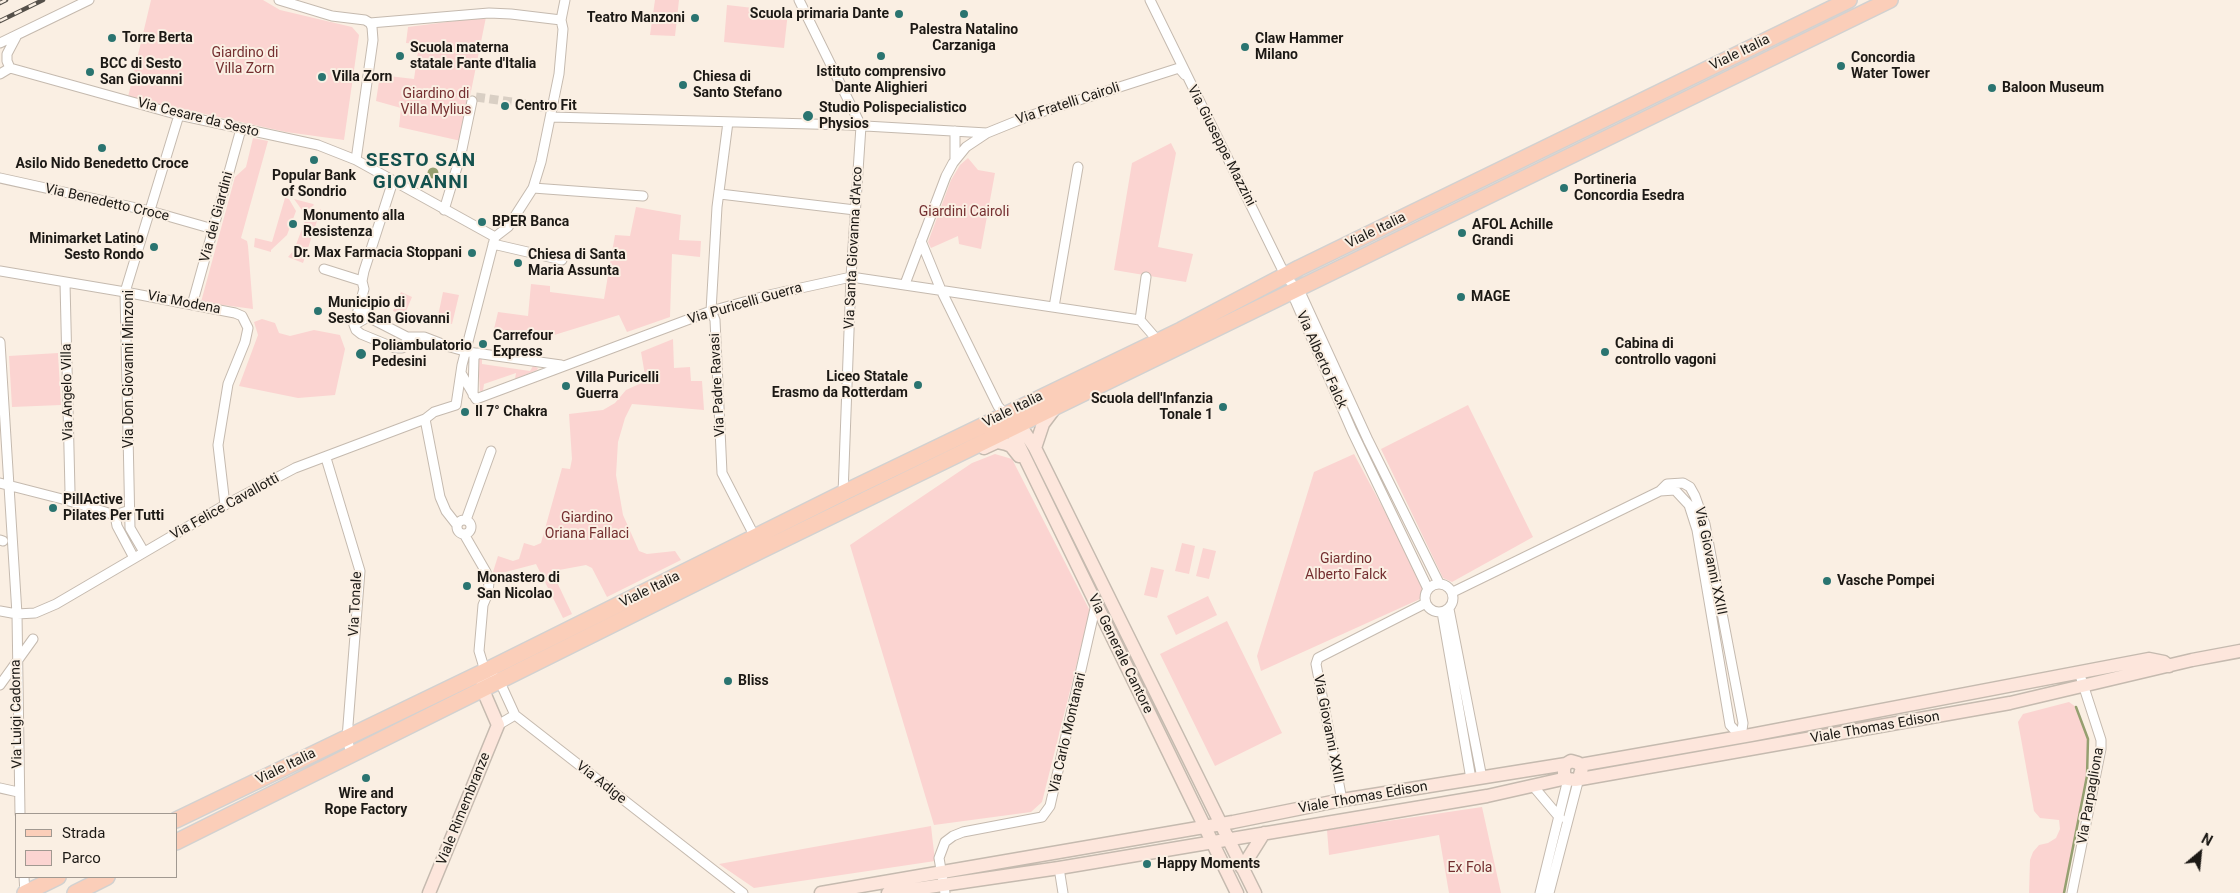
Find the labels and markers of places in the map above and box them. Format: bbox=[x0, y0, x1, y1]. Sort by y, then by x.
place label: Scuola primaria Dante bbox=[750, 6, 889, 22]
marker: Scuola primaria Dante bbox=[893, 8, 905, 20]
marker: Palestra Natalino Carzaniga bbox=[958, 8, 970, 20]
place label: Teatro Manzoni bbox=[587, 10, 685, 26]
marker: Teatro Manzoni bbox=[689, 12, 701, 24]
place label: Palestra Natalino Carzaniga bbox=[910, 22, 1018, 54]
place label: Torre Berta bbox=[122, 30, 193, 46]
place label: Claw Hammer Milano bbox=[1255, 31, 1343, 64]
marker: Torre Berta bbox=[106, 32, 118, 44]
place label: Scuola materna statale Fante d'Italia bbox=[410, 40, 536, 72]
marker: Claw Hammer Milano bbox=[1239, 41, 1251, 53]
marker: Scuola materna statale Fante d'Italia bbox=[394, 50, 406, 62]
marker: Istituto comprensivo Dante Alighieri bbox=[875, 50, 887, 62]
place label: Concordia Water Tower bbox=[1851, 50, 1930, 82]
place label: BCC di Sesto San Giovanni bbox=[100, 56, 182, 88]
marker: Concordia Water Tower bbox=[1835, 60, 1847, 72]
place label: Istituto comprensivo Dante Alighieri bbox=[816, 64, 946, 96]
marker: BCC di Sesto San Giovanni bbox=[84, 66, 96, 78]
place label: Villa Zorn bbox=[332, 69, 392, 85]
place label: Chiesa di Santo Stefano bbox=[693, 69, 782, 102]
marker: Villa Zorn bbox=[316, 71, 328, 83]
marker: Chiesa di Santo Stefano bbox=[677, 79, 689, 91]
place label: Baloon Museum bbox=[2002, 80, 2104, 96]
marker: Baloon Museum bbox=[1986, 82, 1998, 94]
place label: Centro Fit bbox=[515, 98, 577, 114]
marker: Centro Fit bbox=[499, 100, 511, 112]
place label: Studio Polispecialistico Physios bbox=[819, 100, 967, 132]
marker: Studio Polispecialistico Physios bbox=[801, 109, 815, 123]
marker: Asilo Nido Benedetto Croce bbox=[96, 142, 108, 154]
marker: Popular Bank of Sondrio bbox=[308, 154, 320, 166]
place label: Asilo Nido Benedetto Croce bbox=[15, 156, 189, 172]
place label: Popular Bank of Sondrio bbox=[272, 168, 356, 200]
place label: Portineria Concordia Esedra bbox=[1574, 172, 1685, 204]
marker: Portineria Concordia Esedra bbox=[1558, 182, 1570, 194]
place label: Monumento alla Resistenza bbox=[303, 208, 405, 240]
place label: BPER Banca bbox=[492, 214, 569, 230]
marker: BPER Banca bbox=[476, 216, 488, 228]
place label: AFOL Achille Grandi bbox=[1472, 217, 1553, 250]
marker: Monumento alla Resistenza bbox=[287, 218, 299, 230]
marker: AFOL Achille Grandi bbox=[1456, 227, 1468, 239]
place label: Minimarket Latino Sesto Rondo bbox=[29, 231, 144, 264]
marker: Minimarket Latino Sesto Rondo bbox=[148, 241, 160, 253]
place label: Dr. Max Farmacia Stoppani bbox=[293, 245, 462, 261]
marker: Dr. Max Farmacia Stoppani bbox=[466, 247, 478, 259]
place label: Chiesa di Santa Maria Assunta bbox=[528, 247, 626, 280]
marker: Chiesa di Santa Maria Assunta bbox=[512, 257, 524, 269]
place label: MAGE bbox=[1471, 289, 1510, 305]
marker: MAGE bbox=[1455, 291, 1467, 303]
place label: Municipio di Sesto San Giovanni bbox=[328, 295, 450, 328]
marker: Municipio di Sesto San Giovanni bbox=[312, 305, 324, 317]
place label: Carrefour Express bbox=[493, 328, 553, 361]
place label: Cabina di controllo vagoni bbox=[1615, 336, 1716, 368]
place label: Poliambulatorio Pedesini bbox=[372, 338, 472, 371]
marker: Carrefour Express bbox=[477, 338, 489, 350]
marker: Cabina di controllo vagoni bbox=[1599, 346, 1611, 358]
marker: Poliambulatorio Pedesini bbox=[354, 347, 368, 361]
place label: Liceo Statale Erasmo da Rotterdam bbox=[772, 369, 908, 402]
place label: Villa Puricelli Guerra bbox=[576, 370, 659, 402]
marker: Liceo Statale Erasmo da Rotterdam bbox=[912, 379, 924, 391]
marker: Villa Puricelli Guerra bbox=[560, 380, 572, 392]
place label: Scuola dell'Infanzia Tonale 1 bbox=[1091, 391, 1213, 424]
marker: Scuola dell'Infanzia Tonale 1 bbox=[1217, 401, 1229, 413]
place label: Il 7° Chakra bbox=[475, 404, 548, 420]
marker: Il 7° Chakra bbox=[459, 406, 471, 418]
place label: PillActive Pilates Per Tutti bbox=[63, 492, 164, 524]
marker: PillActive Pilates Per Tutti bbox=[47, 502, 59, 514]
place label: Monastero di San Nicolao bbox=[477, 570, 560, 602]
place label: Vasche Pompei bbox=[1837, 573, 1935, 589]
marker: Vasche Pompei bbox=[1821, 575, 1833, 587]
marker: Monastero di San Nicolao bbox=[461, 580, 473, 592]
place label: Bliss bbox=[738, 673, 769, 689]
marker: Bliss bbox=[722, 675, 734, 687]
marker: Wire and Rope Factory bbox=[360, 772, 372, 784]
place label: Wire and Rope Factory bbox=[325, 786, 407, 819]
place label: Happy Moments bbox=[1157, 856, 1260, 872]
marker: Happy Moments bbox=[1141, 858, 1153, 870]

